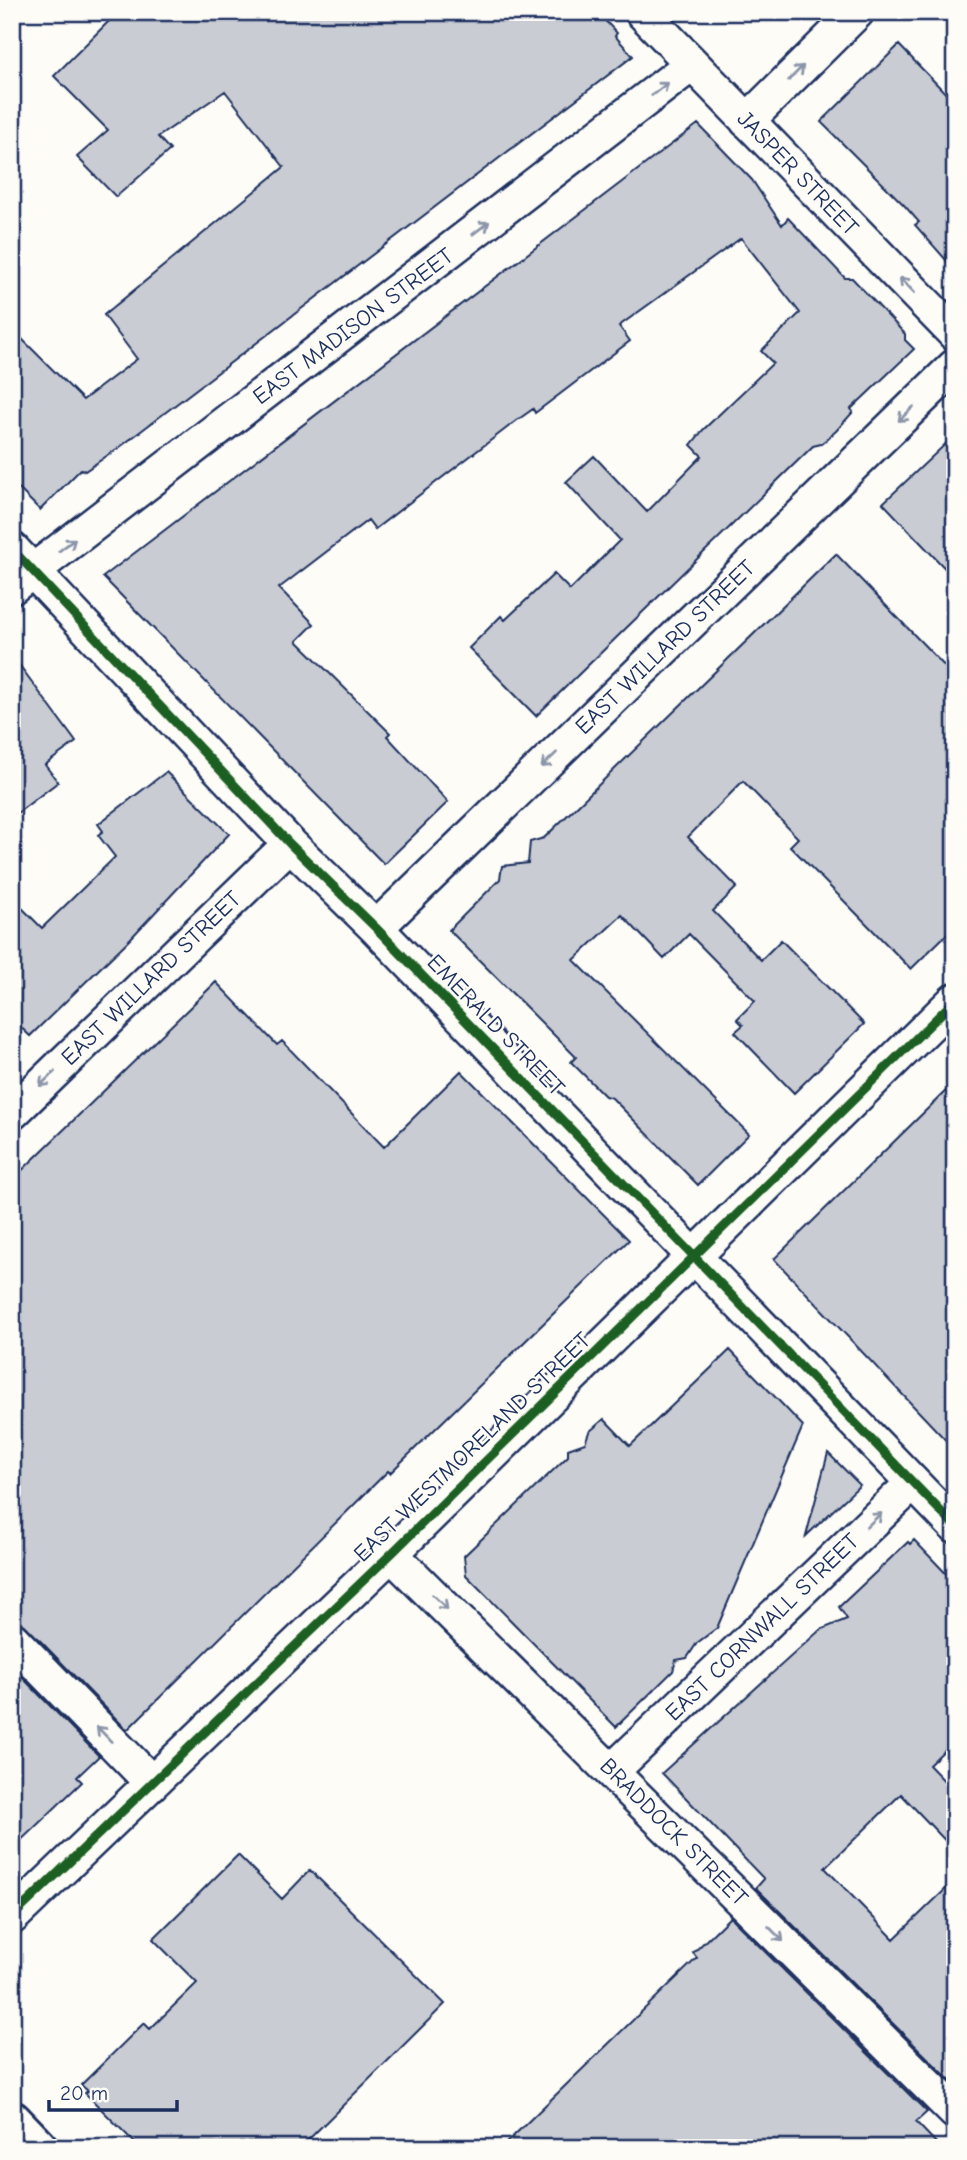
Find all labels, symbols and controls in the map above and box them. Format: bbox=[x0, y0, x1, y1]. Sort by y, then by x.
one-way arrow bbox=[787, 64, 804, 81]
one-way arrow bbox=[651, 81, 669, 96]
street label: JASPER STREET bbox=[732, 105, 864, 241]
one-way arrow bbox=[471, 221, 489, 236]
street label: EAST MADISON STREET bbox=[248, 242, 458, 410]
one-way arrow bbox=[899, 277, 916, 294]
one-way arrow bbox=[898, 405, 915, 422]
one-way arrow bbox=[57, 538, 75, 553]
street label: EAST WILLARD STREET bbox=[570, 554, 760, 740]
one-way arrow bbox=[541, 751, 558, 768]
street label: EAST WILLARD STREET bbox=[56, 885, 246, 1071]
street label: EMERALD STREET bbox=[422, 949, 570, 1101]
one-way arrow bbox=[39, 1071, 56, 1088]
street label: EAST WESTMORELAND STREET bbox=[348, 1327, 596, 1567]
one-way arrow bbox=[865, 1512, 882, 1529]
street label: EAST CORNWALL STREET bbox=[660, 1528, 864, 1726]
one-way arrow bbox=[431, 1593, 448, 1610]
one-way arrow bbox=[95, 1725, 112, 1742]
street label: BRADDOCK STREET bbox=[594, 1752, 754, 1912]
one-way arrow bbox=[767, 1925, 784, 1942]
scale bar bbox=[49, 2069, 177, 2113]
text: 20 m bbox=[60, 2081, 108, 2105]

